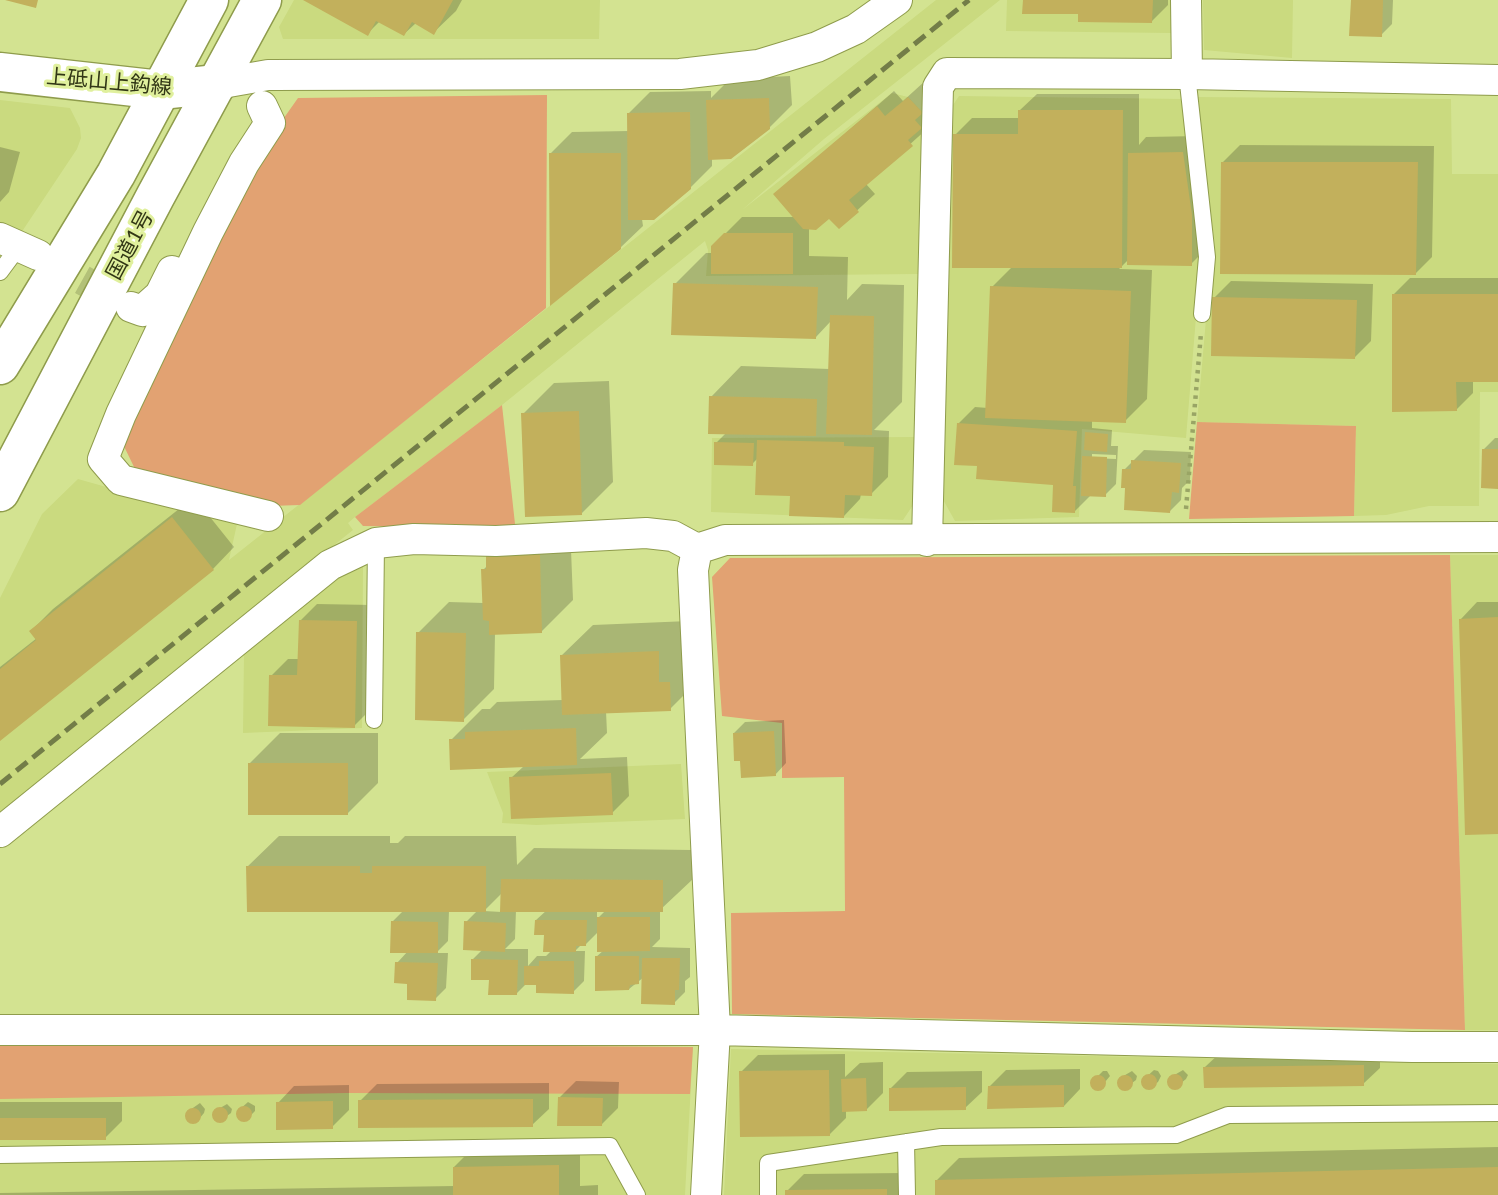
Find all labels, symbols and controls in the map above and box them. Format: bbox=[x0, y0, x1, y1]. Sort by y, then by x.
street label: 上砥山上鈎線 bbox=[45, 64, 173, 100]
street label: 国道1号 bbox=[101, 206, 159, 284]

